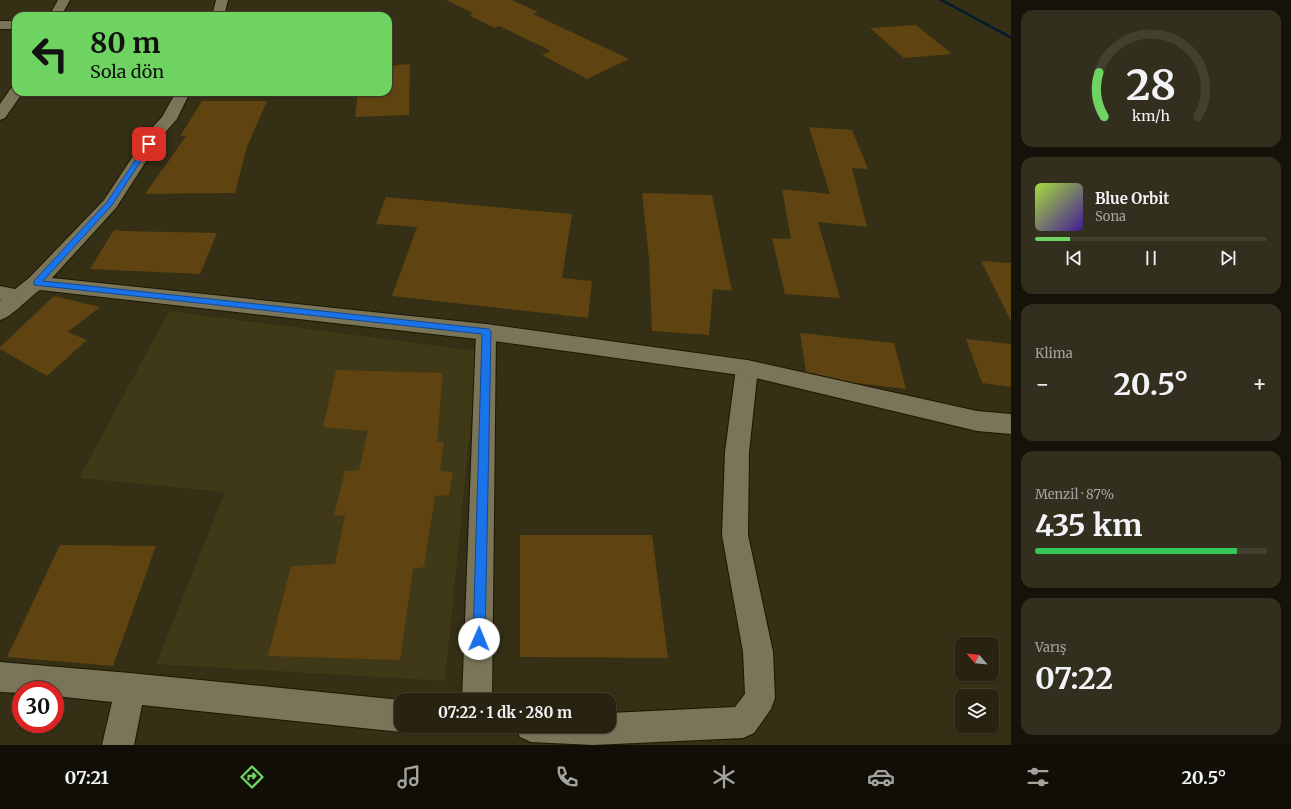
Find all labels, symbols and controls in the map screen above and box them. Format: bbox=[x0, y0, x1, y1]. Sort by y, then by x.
text: 80 m bbox=[90, 25, 161, 61]
icon: left bbox=[24, 28, 76, 80]
text: 28 bbox=[1126, 58, 1176, 110]
text: Sola dön bbox=[90, 60, 164, 83]
text: km/h bbox=[1132, 106, 1170, 124]
pin bbox=[132, 127, 166, 161]
icon: arrive bbox=[138, 133, 160, 155]
text: Blue Orbit bbox=[1095, 189, 1169, 208]
text: Sona bbox=[1095, 208, 1126, 225]
icon: previous bbox=[1063, 247, 1085, 269]
icon: pause bbox=[1140, 247, 1162, 269]
icon: next bbox=[1217, 247, 1239, 269]
text: Klima bbox=[1035, 345, 1073, 362]
text: 20.5° bbox=[1114, 365, 1188, 403]
text: − bbox=[1035, 370, 1050, 398]
text: + bbox=[1252, 370, 1267, 398]
text: Menzil · 87% bbox=[1035, 486, 1114, 503]
text: 435 km bbox=[1035, 506, 1142, 544]
position arrow bbox=[458, 618, 500, 660]
north arrow bbox=[955, 637, 999, 681]
map controls bbox=[955, 637, 999, 733]
text: Varış bbox=[1035, 639, 1066, 656]
text: 07:22 bbox=[1035, 659, 1113, 697]
speed limit sign: 30 bbox=[12, 681, 64, 733]
button: layers bbox=[955, 689, 999, 733]
text: 07:22 · 1 dk · 280 m bbox=[438, 703, 572, 722]
icon: directions bbox=[238, 763, 266, 791]
icon: music bbox=[395, 763, 423, 791]
icon: phone bbox=[553, 763, 581, 791]
icon: climate bbox=[710, 763, 738, 791]
icon: car bbox=[867, 763, 895, 791]
icon: filters bbox=[1024, 763, 1052, 791]
text: 07:21 bbox=[65, 766, 109, 789]
text: 20.5° bbox=[1181, 766, 1226, 789]

